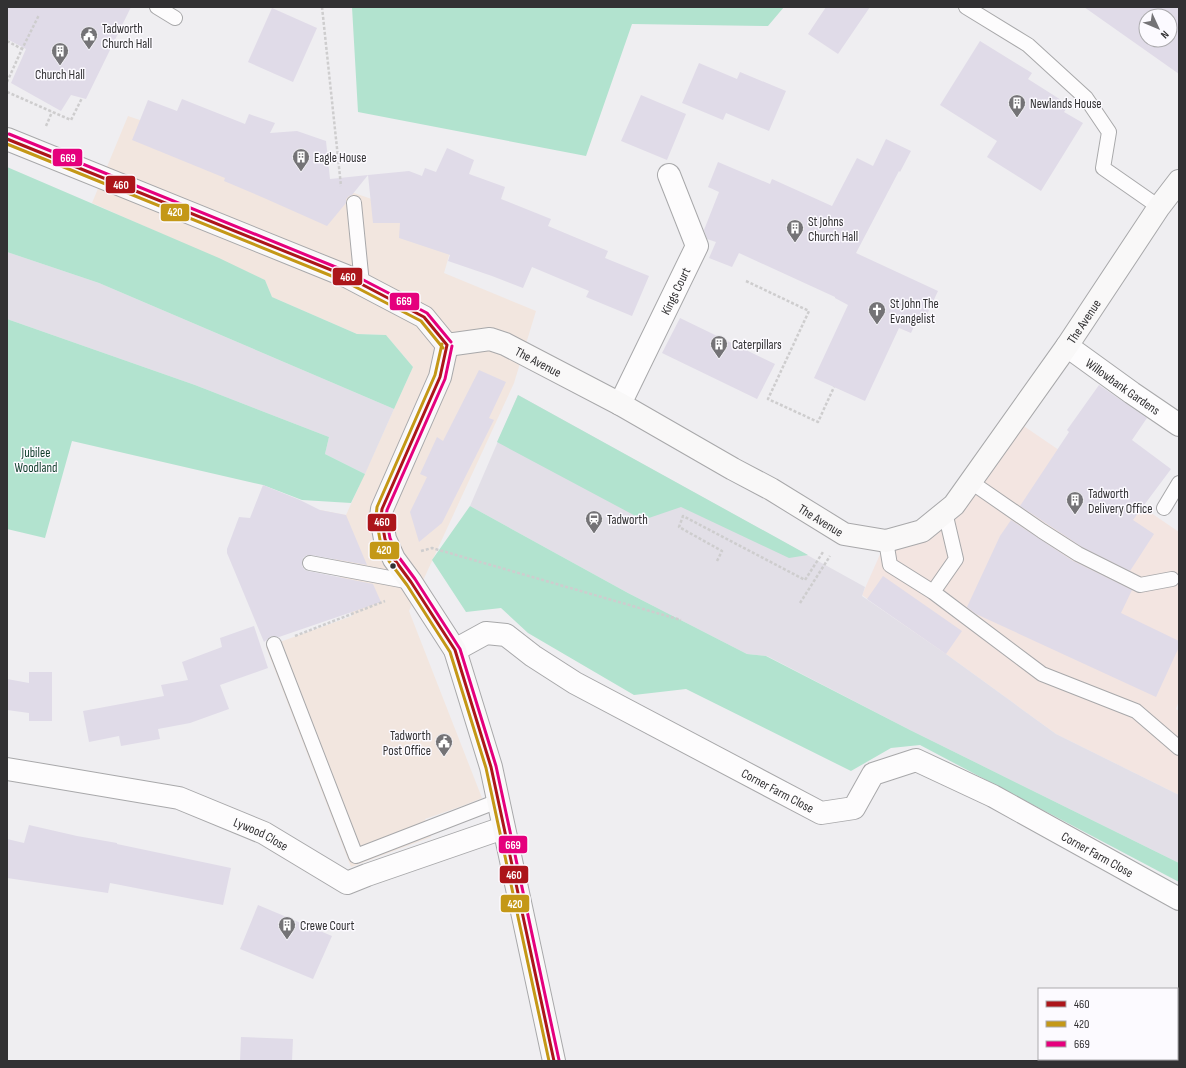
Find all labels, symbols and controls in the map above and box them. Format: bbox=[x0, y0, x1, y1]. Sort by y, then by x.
north arrow bbox=[1138, 8, 1178, 48]
place label: Tadworth Church Hall bbox=[102, 21, 152, 52]
public building icon: Tadworth Church Hall bbox=[79, 25, 99, 50]
text: N bbox=[1158, 28, 1172, 41]
building icon: Church Hall bbox=[50, 41, 70, 66]
place label: Church Hall bbox=[35, 67, 85, 83]
building icon: Newlands House bbox=[1007, 93, 1027, 118]
place label: Newlands House bbox=[1030, 96, 1102, 112]
building icon: Eagle House bbox=[291, 147, 311, 172]
line badge: 669 bbox=[52, 148, 83, 167]
place label: Eagle House bbox=[314, 150, 366, 166]
text: 669 bbox=[60, 152, 76, 165]
line badge: 460 bbox=[105, 175, 136, 194]
text: 460 bbox=[113, 179, 129, 192]
line badge: 420 bbox=[160, 203, 190, 222]
text: 420 bbox=[167, 206, 183, 219]
place label: St Johns Church Hall bbox=[808, 214, 858, 245]
building icon: St Johns Church Hall bbox=[785, 218, 805, 243]
street label: Kings Court bbox=[658, 265, 694, 317]
line badge: 460 bbox=[332, 267, 363, 286]
text: 460 bbox=[340, 271, 356, 284]
line badge: 669 bbox=[389, 292, 420, 311]
text: 669 bbox=[396, 295, 412, 308]
place label: St John The Evangelist bbox=[890, 296, 939, 327]
street label: The Avenue bbox=[1064, 297, 1105, 347]
church icon: St John The Evangelist bbox=[867, 300, 887, 325]
building icon: Caterpillars bbox=[709, 334, 729, 359]
place label: Caterpillars bbox=[732, 337, 782, 353]
street label: The Avenue bbox=[512, 344, 564, 381]
street label: Willowbank Gardens bbox=[1082, 355, 1163, 419]
park label: Jubilee Woodland bbox=[15, 445, 57, 476]
place label: Tadworth Delivery Office bbox=[1088, 486, 1152, 517]
building icon: Tadworth Delivery Office bbox=[1065, 490, 1085, 515]
street label: The Avenue bbox=[795, 501, 846, 541]
station icon: Tadworth bbox=[584, 509, 604, 534]
place label: Tadworth bbox=[607, 512, 648, 528]
line badge: 460 bbox=[367, 513, 397, 532]
text: 460 bbox=[374, 516, 390, 529]
line badge: 420 bbox=[369, 541, 400, 560]
text: 420 bbox=[376, 544, 392, 557]
unlabelled marker bbox=[388, 561, 398, 571]
place label: Tadworth Post Office bbox=[383, 728, 431, 759]
public building icon: Tadworth Post Office bbox=[434, 732, 454, 757]
street label: Corner Farm Close bbox=[738, 765, 816, 817]
street label: Lywood Close bbox=[231, 814, 291, 855]
street label: Corner Farm Close bbox=[1058, 828, 1136, 881]
line badge: 669 bbox=[498, 835, 528, 854]
text: 669 bbox=[505, 839, 521, 852]
line badge: 460 bbox=[499, 865, 529, 884]
text: 460 bbox=[506, 869, 522, 882]
line badge: 420 bbox=[500, 894, 530, 913]
text: 420 bbox=[507, 898, 523, 911]
building icon: Crewe Court bbox=[277, 915, 297, 940]
place label: Crewe Court bbox=[300, 918, 354, 934]
legend bbox=[1038, 988, 1178, 1060]
text: 460 bbox=[1074, 997, 1090, 1012]
text: 420 bbox=[1074, 1017, 1089, 1032]
text: 669 bbox=[1074, 1037, 1090, 1052]

